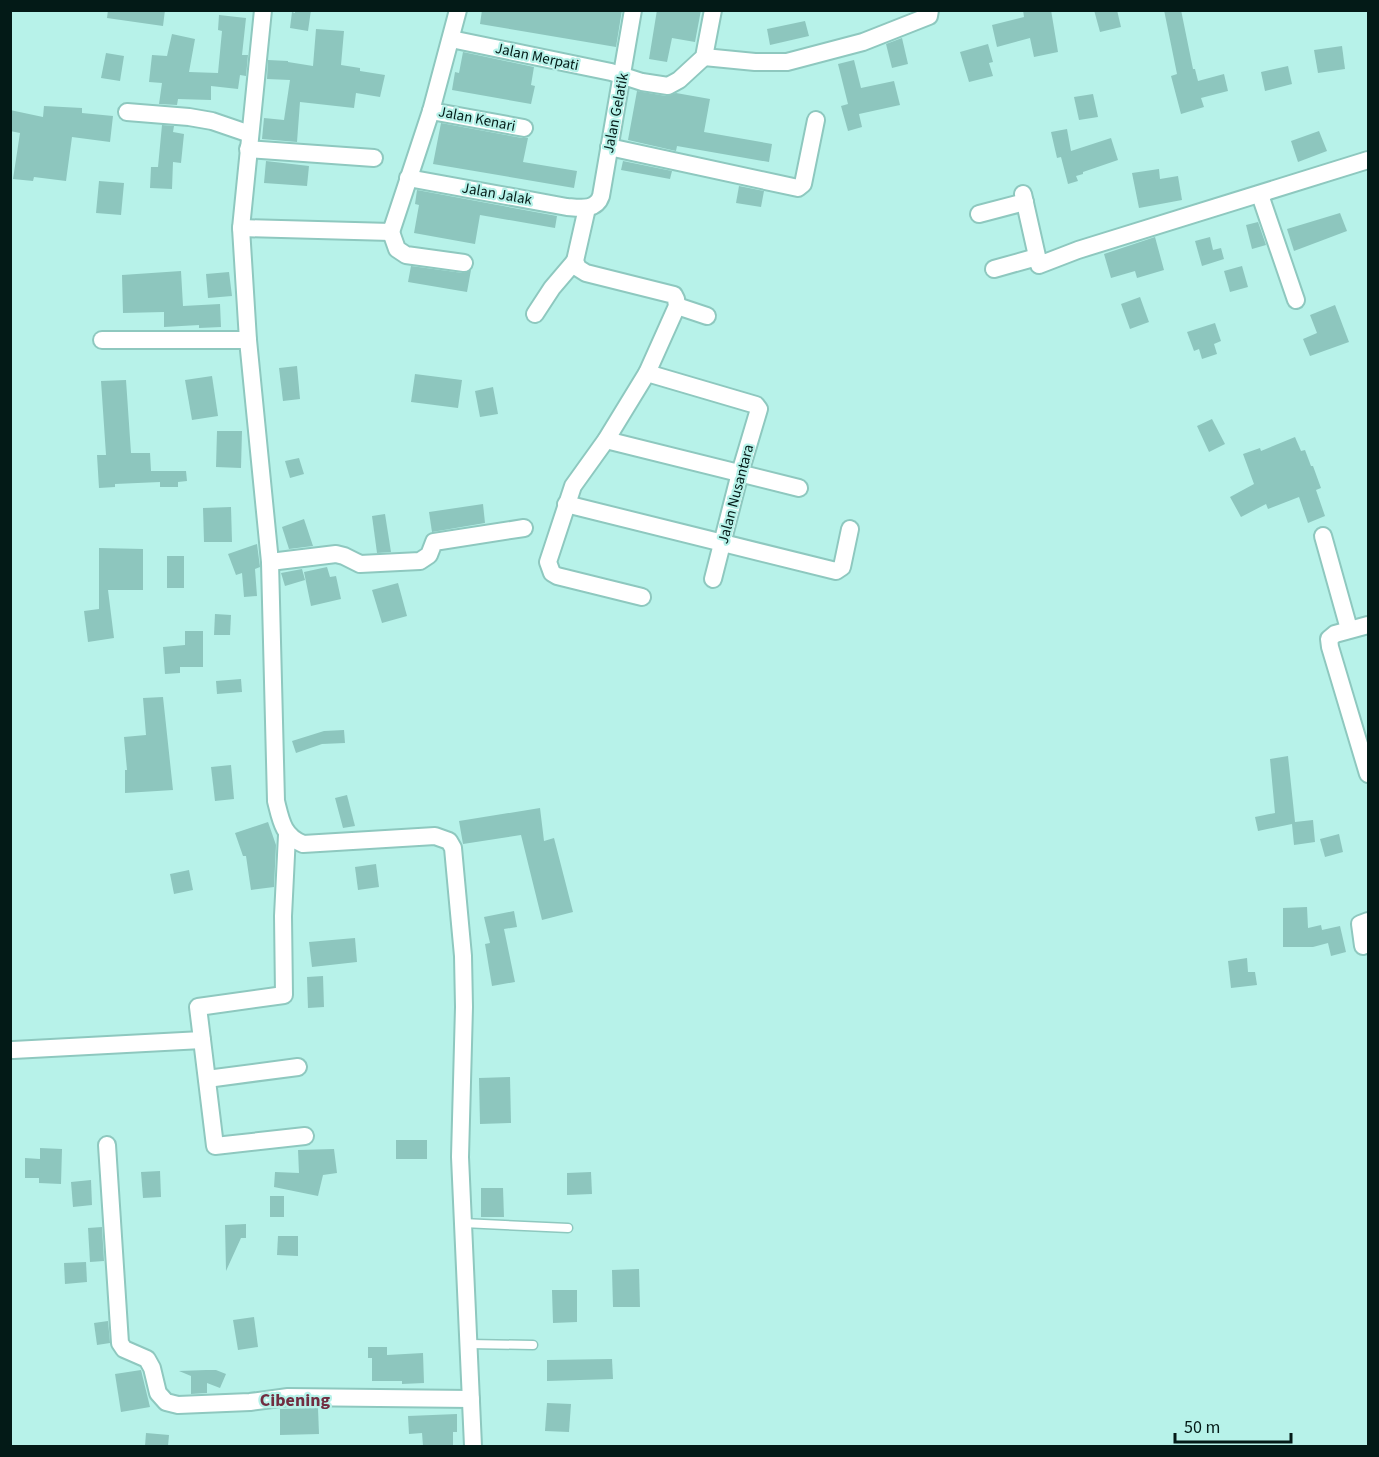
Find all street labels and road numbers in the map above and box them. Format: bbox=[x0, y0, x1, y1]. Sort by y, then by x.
street label: Jalan Merpati bbox=[493, 38, 581, 76]
street label: Jalan Gelatik bbox=[598, 70, 634, 155]
street label: Jalan Kenari bbox=[437, 101, 517, 137]
street label: Jalan Jalak bbox=[460, 178, 534, 211]
street label: Jalan Nusantara bbox=[713, 442, 759, 546]

